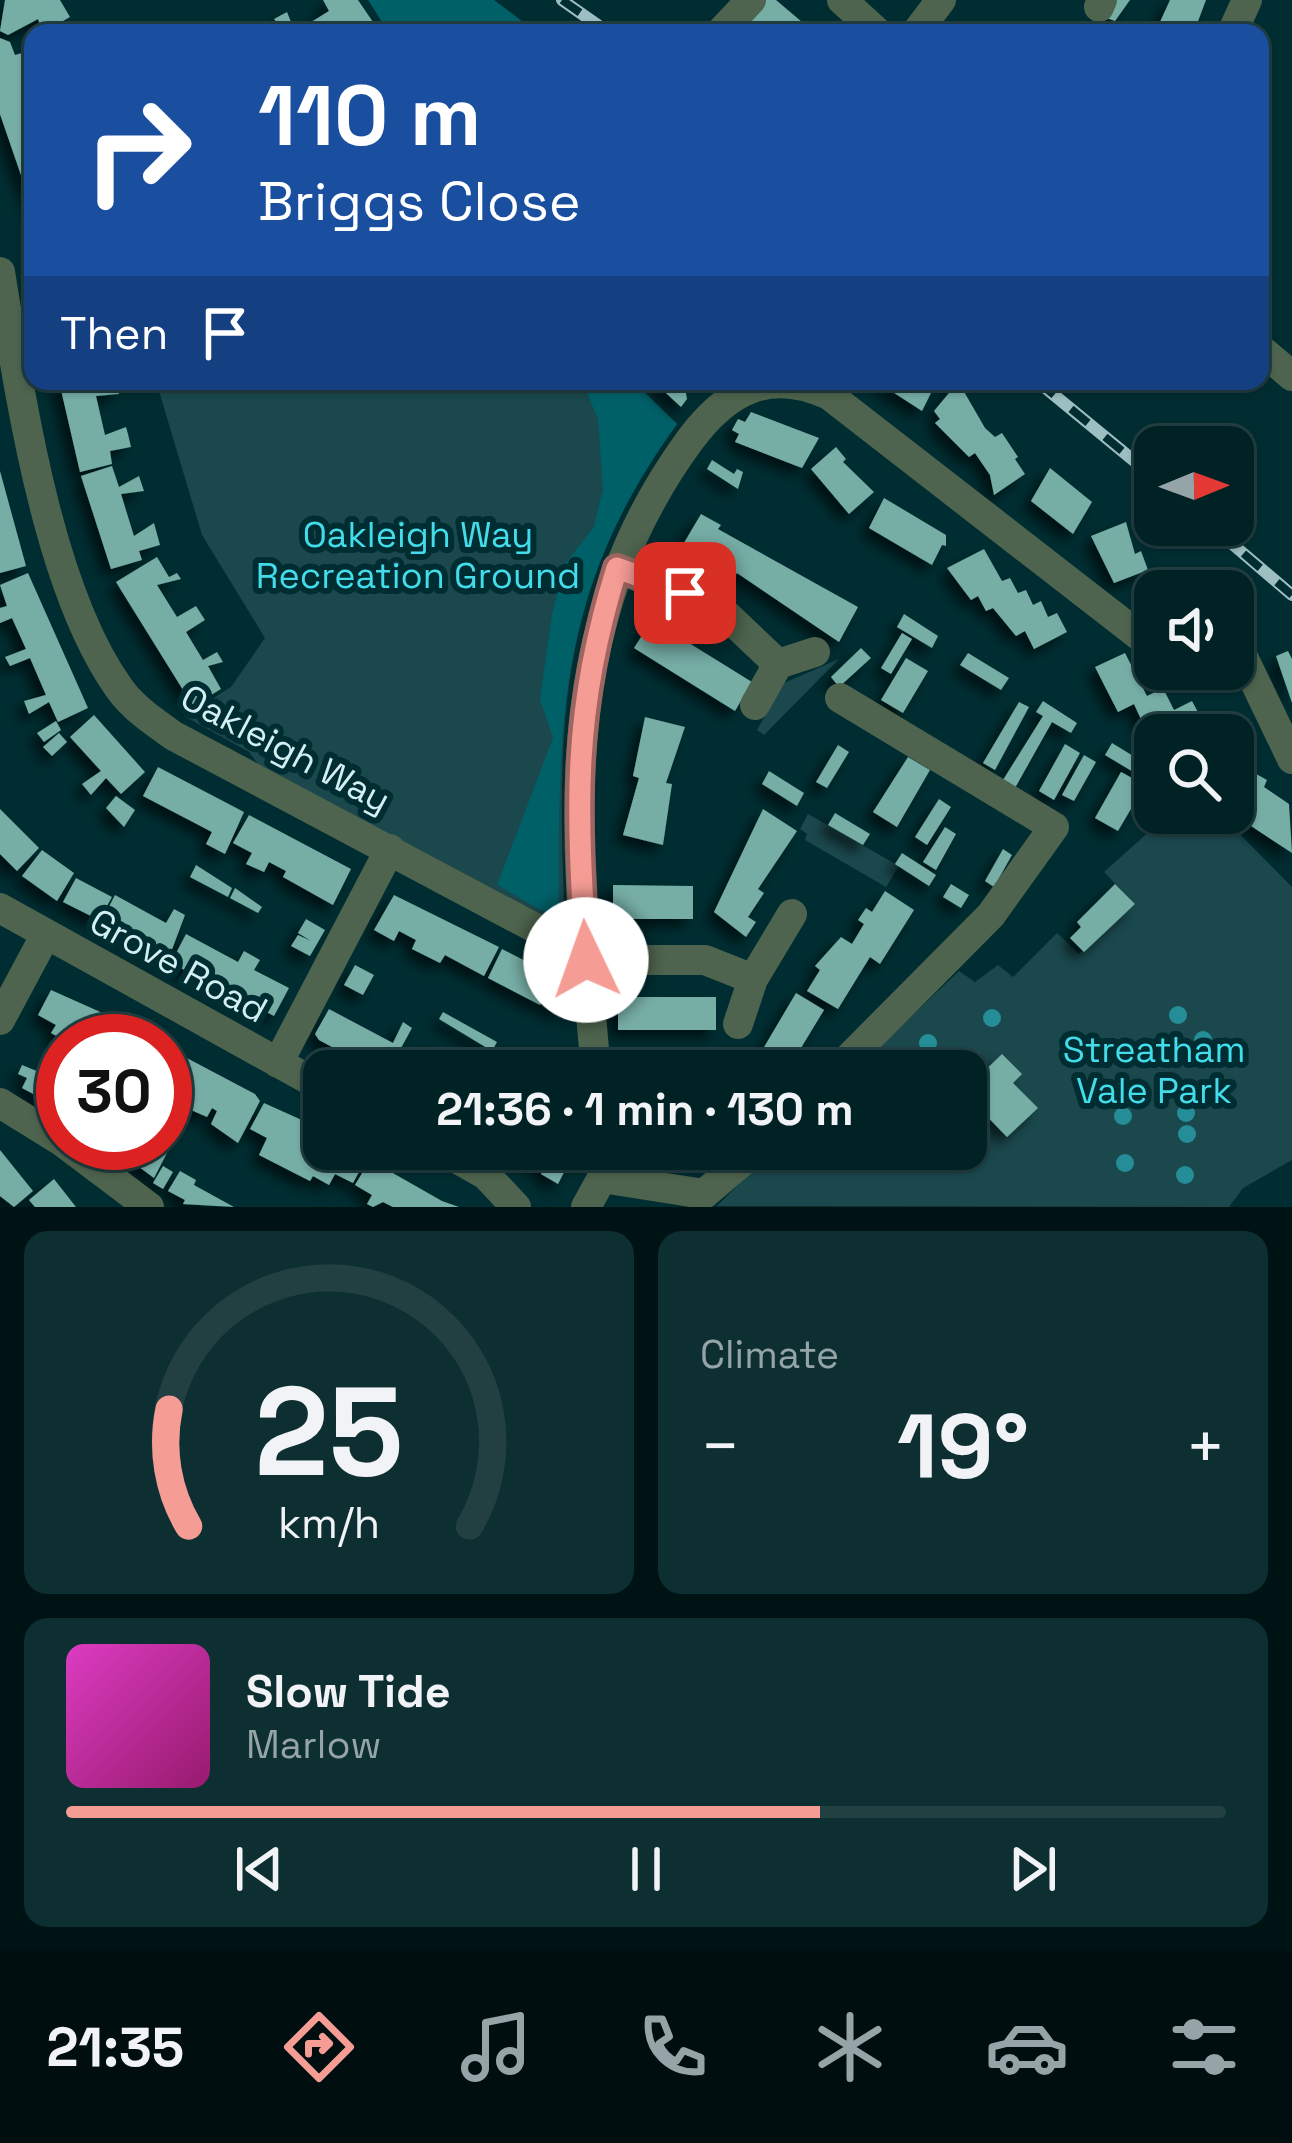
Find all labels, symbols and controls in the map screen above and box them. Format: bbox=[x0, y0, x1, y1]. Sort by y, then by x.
text: 110 m bbox=[258, 62, 481, 170]
icon: right bbox=[60, 72, 216, 228]
text: Briggs Close bbox=[258, 167, 581, 236]
icon: arrive bbox=[192, 300, 258, 366]
text: Then bbox=[60, 305, 168, 362]
north arrow bbox=[1134, 426, 1254, 546]
map controls bbox=[1134, 426, 1254, 834]
park label: Oakleigh Way Recreation Ground bbox=[256, 512, 580, 599]
pin bbox=[634, 542, 736, 644]
icon: arrive bbox=[652, 560, 718, 626]
button: sound bbox=[1134, 570, 1254, 690]
street label: Oakleigh Way bbox=[173, 674, 398, 823]
button: search bbox=[1134, 714, 1254, 834]
position arrow bbox=[523, 897, 649, 1023]
street label: Grove Road bbox=[82, 898, 275, 1033]
speed limit sign: 30 bbox=[36, 1014, 192, 1170]
park label: Streatham Vale Park bbox=[1063, 1027, 1245, 1114]
text: 21:36 · 1 min · 130 m bbox=[436, 1081, 854, 1138]
text: Climate bbox=[700, 1330, 839, 1379]
text: 25 bbox=[254, 1352, 404, 1511]
text: 19° bbox=[897, 1389, 1029, 1504]
text: − bbox=[700, 1404, 741, 1488]
text: + bbox=[1185, 1404, 1226, 1488]
text: km/h bbox=[278, 1495, 380, 1550]
text: Slow Tide bbox=[246, 1663, 451, 1720]
text: Marlow bbox=[246, 1720, 381, 1769]
icon: previous bbox=[226, 1836, 292, 1902]
icon: pause bbox=[613, 1836, 679, 1902]
icon: next bbox=[1000, 1836, 1066, 1902]
icon: directions bbox=[277, 2005, 361, 2089]
icon: music bbox=[454, 2005, 538, 2089]
icon: phone bbox=[631, 2005, 715, 2089]
icon: climate bbox=[808, 2005, 892, 2089]
icon: car bbox=[985, 2005, 1069, 2089]
icon: filters bbox=[1162, 2005, 1246, 2089]
text: 21:35 bbox=[46, 2013, 184, 2082]

